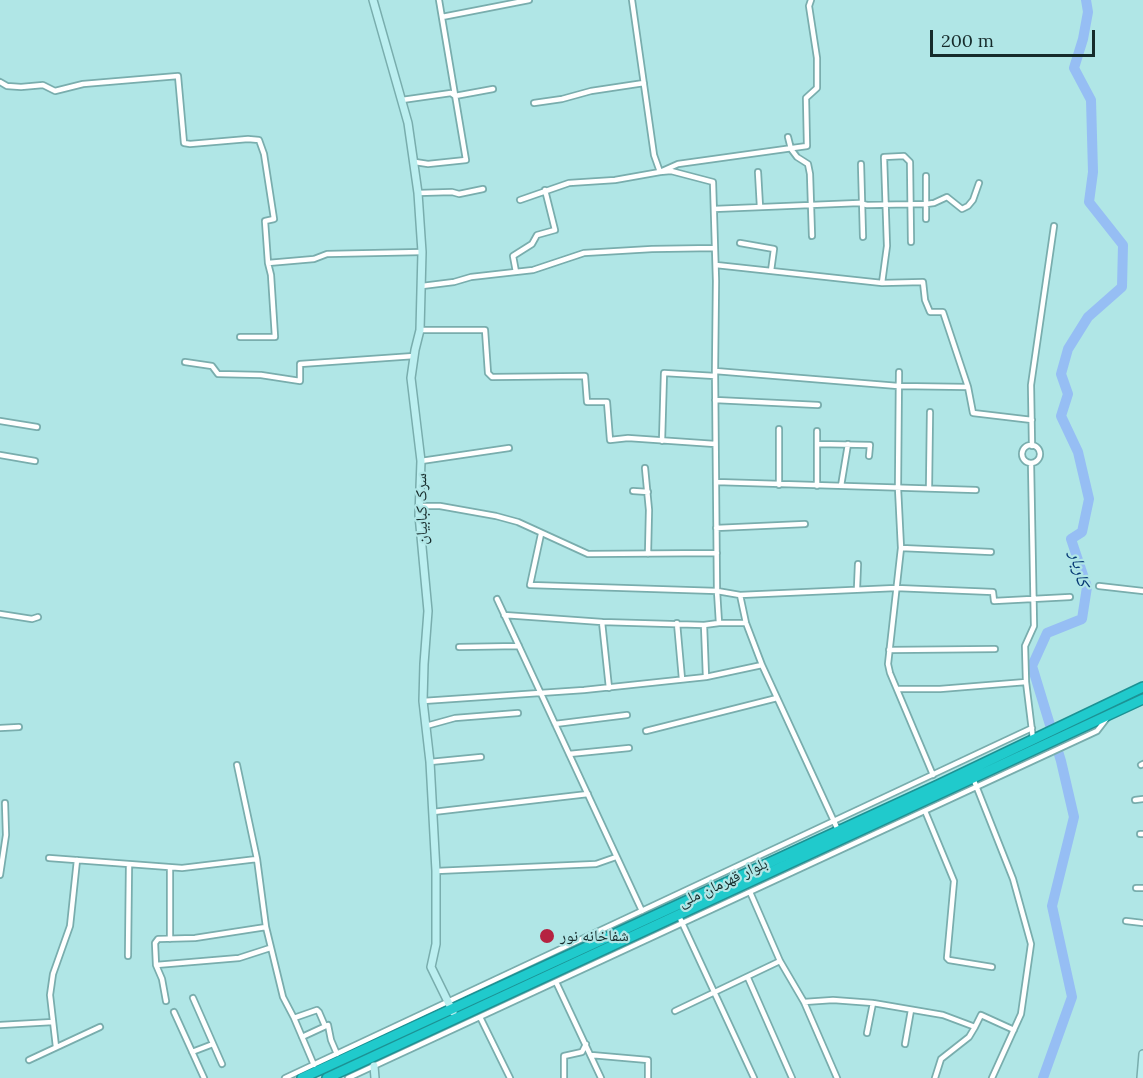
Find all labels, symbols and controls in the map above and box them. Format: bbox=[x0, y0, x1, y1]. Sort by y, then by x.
scale bar bbox=[933, 18, 1098, 56]
text: 200 m bbox=[941, 29, 994, 52]
street label: سرک کبابیان bbox=[412, 473, 432, 545]
water label: کاربار bbox=[1064, 549, 1094, 589]
street label: بلوار قهرمان ملی bbox=[675, 854, 771, 912]
place label: شفاخانه نور bbox=[560, 926, 629, 946]
marker: شفاخانه نور bbox=[538, 927, 556, 945]

